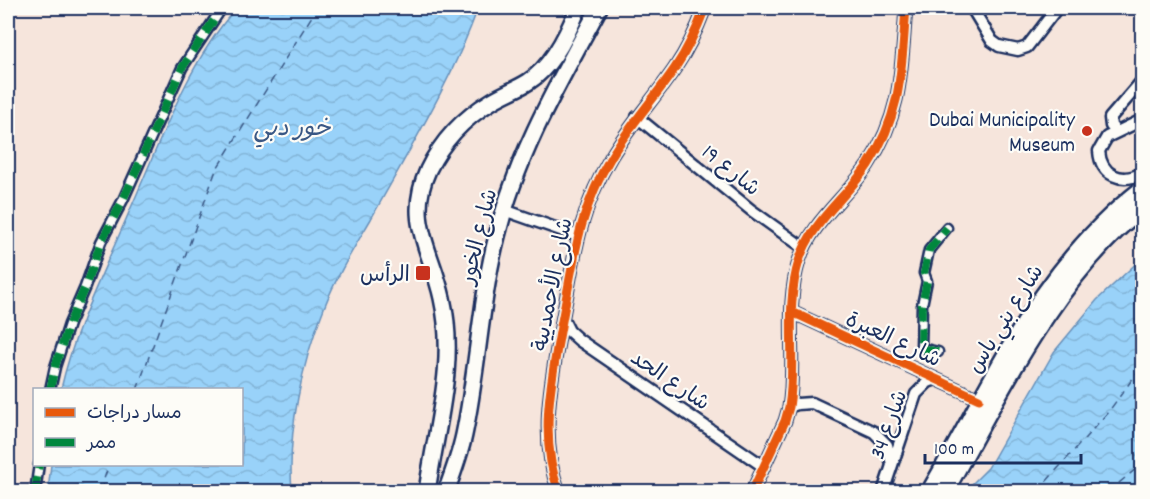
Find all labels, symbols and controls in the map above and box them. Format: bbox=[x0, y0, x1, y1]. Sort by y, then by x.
place label: Dubai Municipality Museum bbox=[929, 106, 1076, 162]
water label: خور دبي bbox=[253, 113, 331, 148]
marker: Dubai Municipality Museum bbox=[1080, 124, 1094, 138]
street label: شارع 19 bbox=[694, 138, 766, 205]
street label: شارع الخور bbox=[453, 186, 507, 290]
street label: شارع الأحمديية bbox=[523, 215, 583, 354]
street label: شارع بني ياس bbox=[961, 259, 1054, 381]
place label: الرأس bbox=[360, 260, 410, 292]
marker: الرأس bbox=[414, 264, 432, 282]
street label: شارع العبرة bbox=[840, 306, 945, 377]
street label: شارع الحد bbox=[623, 344, 715, 420]
street label: شارع 34 bbox=[863, 386, 917, 464]
legend bbox=[33, 388, 243, 466]
text: مسار دراجات bbox=[87, 402, 182, 427]
scale bar bbox=[925, 427, 1081, 465]
text: ممر bbox=[85, 432, 116, 457]
text: 100 m bbox=[934, 438, 974, 463]

